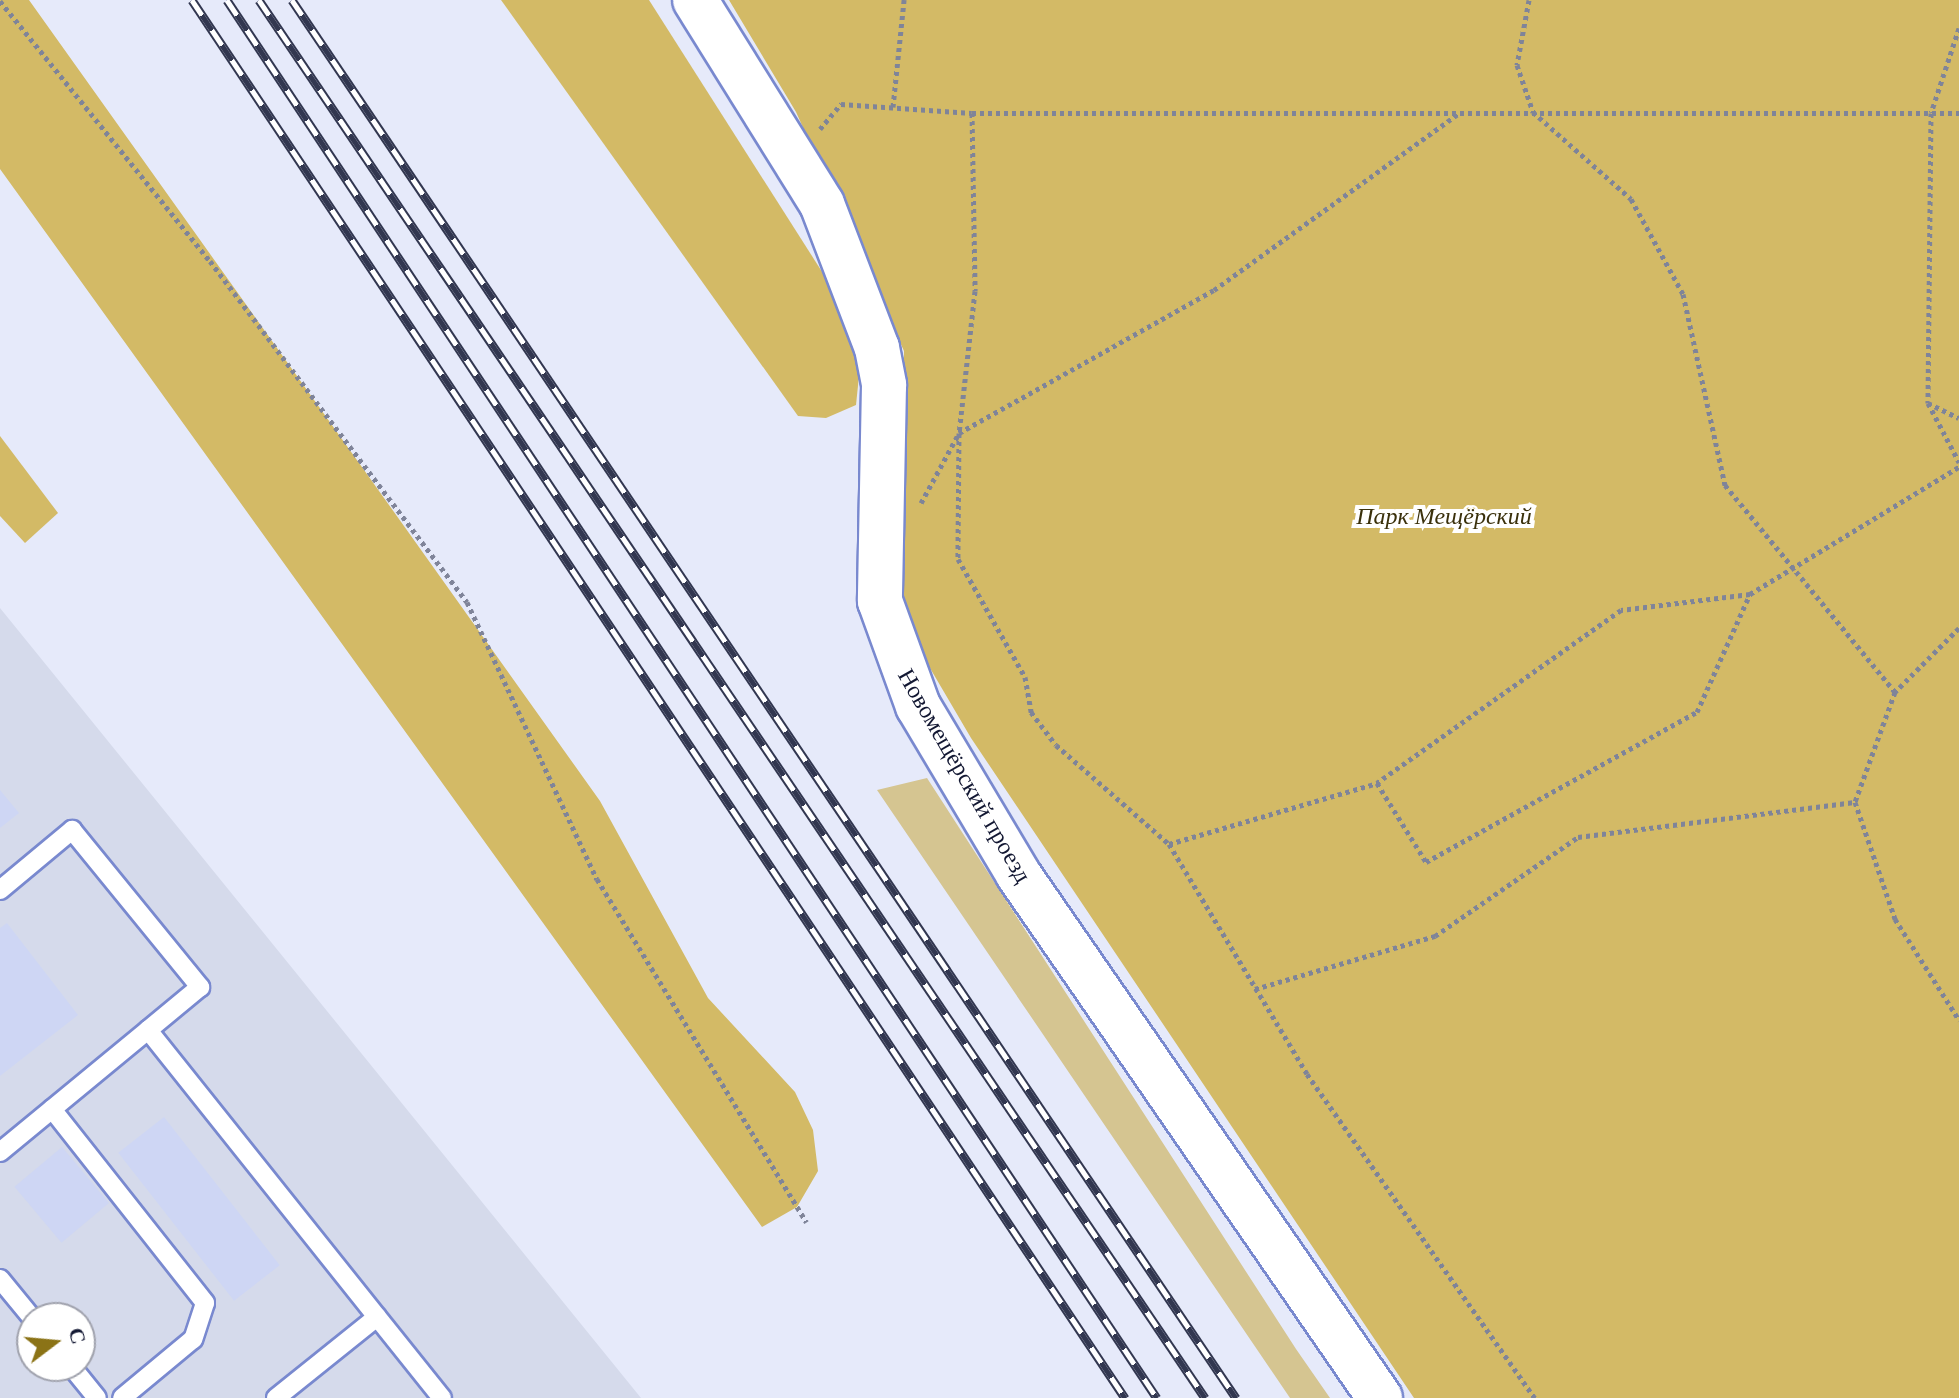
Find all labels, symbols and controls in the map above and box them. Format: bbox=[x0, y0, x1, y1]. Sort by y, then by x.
park label: Парк Мещёрский bbox=[1356, 503, 1532, 531]
street label: Новомещёрский проезд bbox=[891, 664, 1037, 888]
north arrow bbox=[16, 1302, 96, 1382]
text: С bbox=[63, 1325, 92, 1347]

